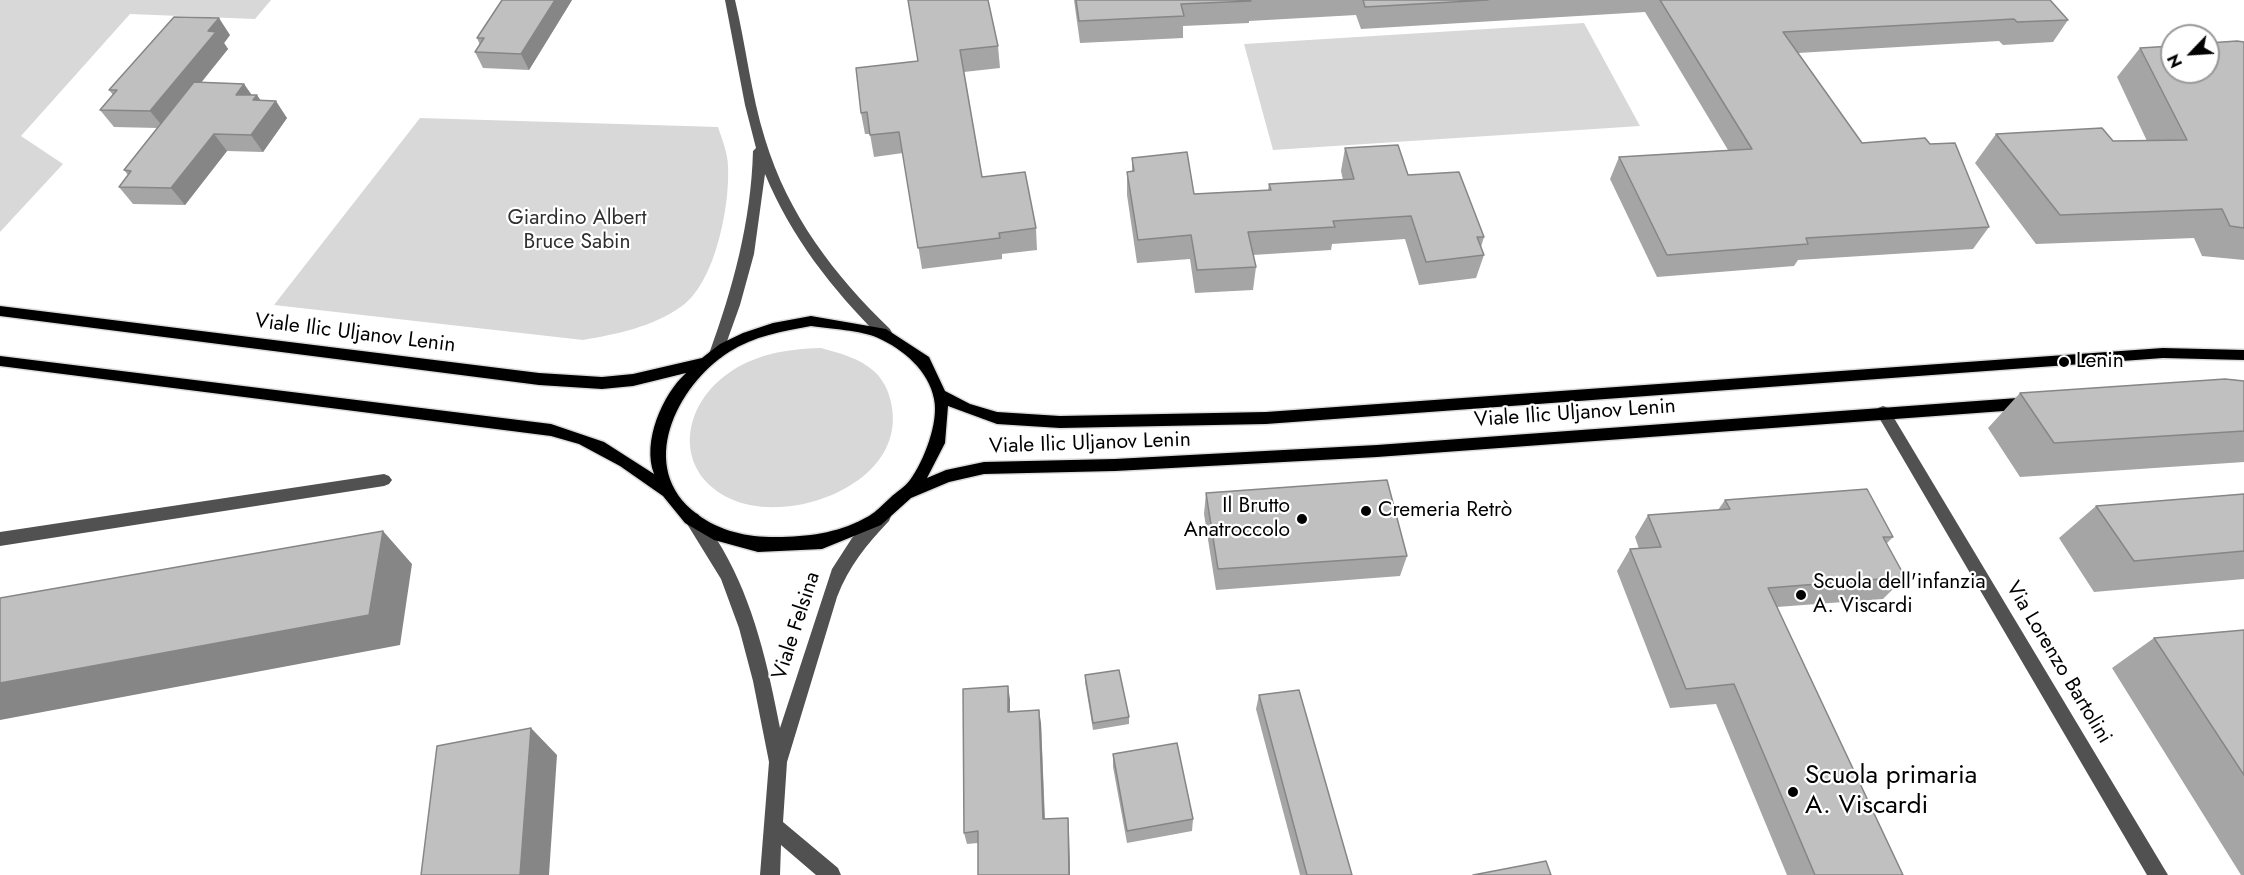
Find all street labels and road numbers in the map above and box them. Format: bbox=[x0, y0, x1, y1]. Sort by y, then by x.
street label: Viale Ilic Uljanov Lenin bbox=[253, 309, 457, 359]
street label: Viale Ilic Uljanov Lenin bbox=[1473, 394, 1677, 434]
street label: Viale Ilic Uljanov Lenin bbox=[989, 428, 1191, 460]
street label: Viale Felsina bbox=[768, 569, 826, 683]
street label: Via Lorenzo Bartolini bbox=[2000, 577, 2116, 749]

